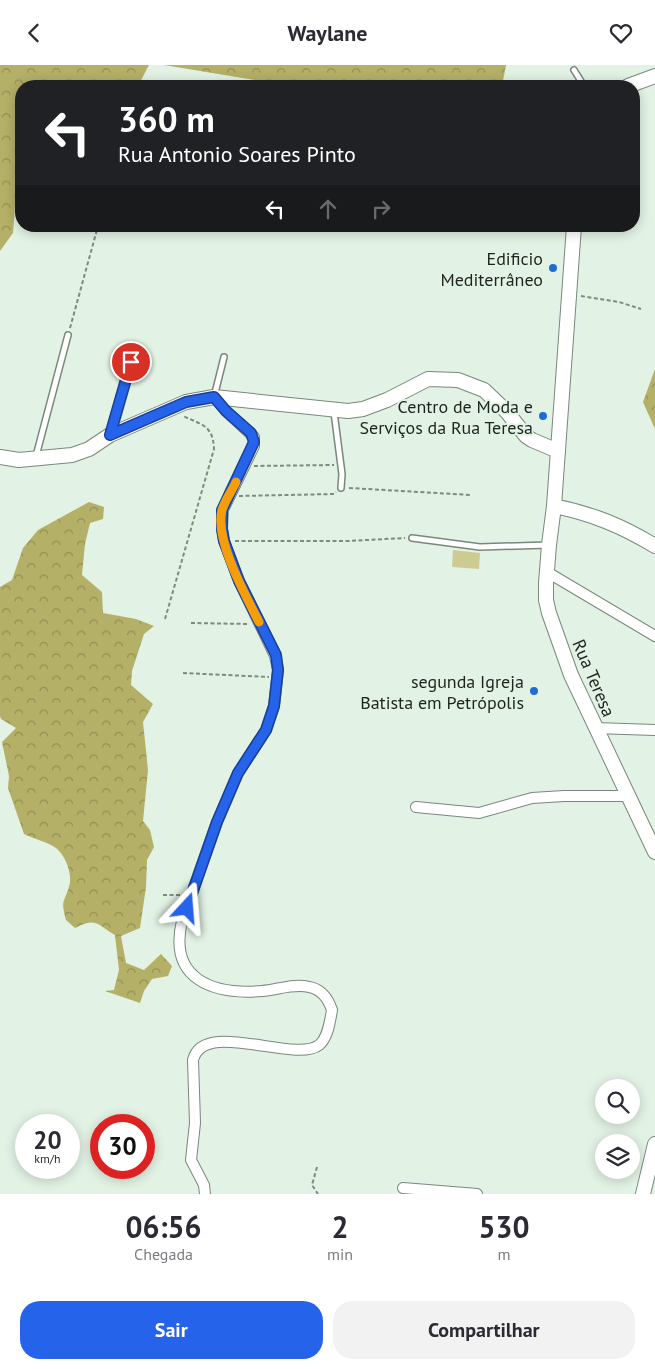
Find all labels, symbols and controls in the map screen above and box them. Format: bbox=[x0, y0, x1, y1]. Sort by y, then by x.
icon: back bbox=[20, 19, 48, 47]
text: Waylane bbox=[288, 19, 367, 47]
icon: heart bbox=[607, 19, 635, 47]
text: 360 m bbox=[118, 96, 215, 142]
icon: left bbox=[35, 100, 100, 165]
text: Rua Antonio Soares Pinto bbox=[118, 140, 356, 168]
icon: left bbox=[261, 195, 289, 223]
icon: ahead bbox=[314, 195, 342, 223]
icon: right bbox=[367, 195, 395, 223]
place label: Edificio Mediterrâneo bbox=[440, 247, 543, 291]
marker: Edificio Mediterrâneo bbox=[547, 262, 559, 274]
pin bbox=[110, 341, 152, 383]
icon: arrive bbox=[117, 348, 145, 376]
place label: Centro de Moda e Serviços da Rua Teresa bbox=[360, 395, 533, 439]
marker: Centro de Moda e Serviços da Rua Teresa bbox=[537, 410, 549, 422]
street label: Rua Teresa bbox=[567, 636, 621, 720]
place label: segunda Igreja Batista em Petrópolis bbox=[360, 670, 524, 714]
marker: segunda Igreja Batista em Petrópolis bbox=[528, 685, 540, 697]
position arrow bbox=[160, 881, 212, 933]
map controls bbox=[595, 1079, 640, 1179]
button: search bbox=[595, 1079, 640, 1124]
speed limit sign: 30 bbox=[90, 1114, 155, 1179]
text: 20 bbox=[33, 1124, 62, 1156]
button: layers bbox=[595, 1134, 640, 1179]
text: km/h bbox=[34, 1151, 61, 1166]
text: 06:56 bbox=[125, 1207, 202, 1246]
text: 2 bbox=[332, 1207, 349, 1246]
text: 530 bbox=[478, 1207, 530, 1246]
text: Chegada bbox=[134, 1244, 193, 1264]
text: min bbox=[327, 1244, 353, 1264]
text: m bbox=[498, 1244, 511, 1264]
button: Sair bbox=[20, 1301, 323, 1359]
button: Compartilhar bbox=[333, 1301, 635, 1359]

